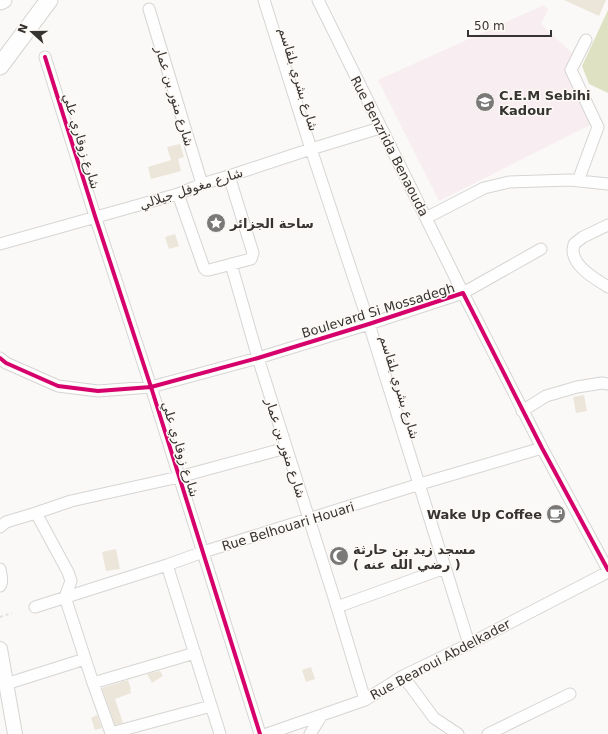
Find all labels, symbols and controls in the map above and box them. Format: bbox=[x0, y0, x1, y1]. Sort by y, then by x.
north arrow bbox=[12, 12, 52, 52]
scale bar bbox=[468, 12, 551, 38]
text: 50 m bbox=[474, 19, 505, 33]
text: N bbox=[15, 22, 31, 35]
street label: شارع بشري بلقاسم bbox=[275, 25, 321, 133]
street label: شارع منور بن عمار bbox=[151, 43, 197, 148]
street label: Rue Benzrida Benaouda bbox=[348, 73, 432, 219]
place label: C.E.M Sebihi Kadour bbox=[499, 88, 590, 118]
school or university icon: C.E.M Sebihi Kadour bbox=[474, 91, 496, 113]
street label: شارع زوقاري علي bbox=[59, 92, 103, 191]
street label: شارع مغوفل جيلالي bbox=[138, 165, 245, 213]
place icon: ساحة الجزائر bbox=[205, 212, 227, 234]
place label: ساحة الجزائر bbox=[229, 216, 314, 231]
street label: Boulevard Si Mossadegh bbox=[300, 280, 457, 341]
street label: شارع بشري بلقاسم bbox=[376, 333, 422, 441]
street label: شارع منور بن عمار bbox=[261, 395, 309, 500]
street label: شارع زوقاري علي bbox=[158, 400, 202, 499]
street label: Rue Belhouari Houari bbox=[220, 499, 356, 554]
cafe icon: Wake Up Coffee bbox=[545, 503, 567, 525]
place label: Wake Up Coffee bbox=[427, 507, 542, 522]
place label: مسجد زيد بن حارثة ( رضي الله عنه ) bbox=[353, 542, 476, 572]
mosque icon: مسجد زيد بن حارثة ( رضي الله عنه ) bbox=[328, 545, 350, 567]
street label: Rue Bearoui Abdelkader bbox=[368, 616, 513, 703]

